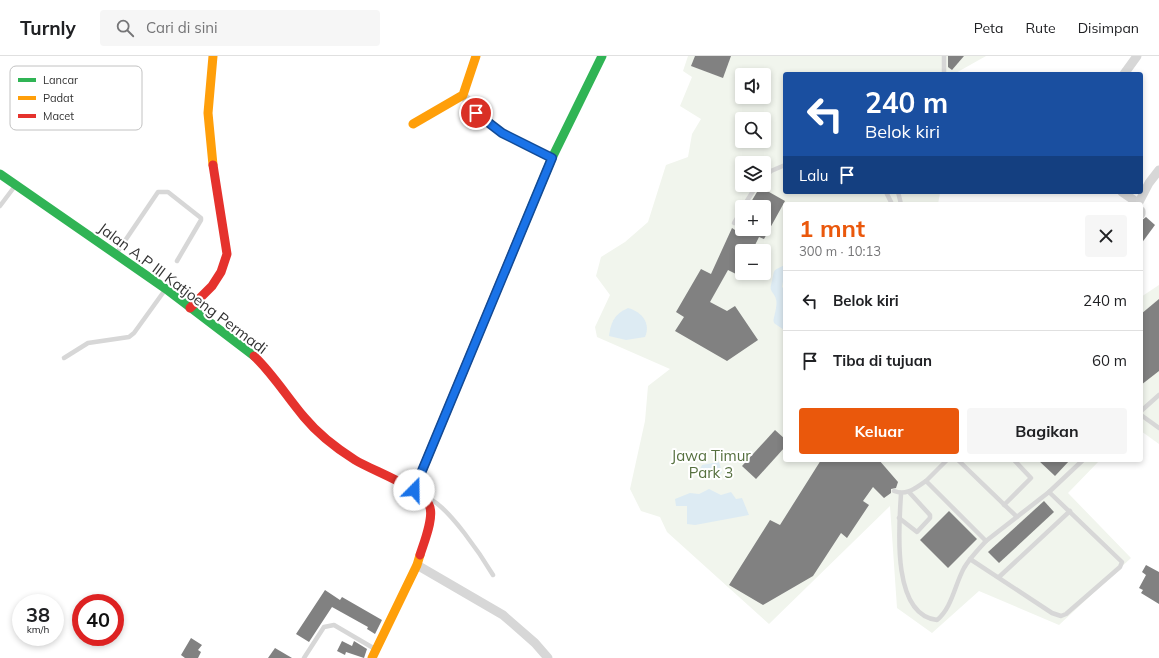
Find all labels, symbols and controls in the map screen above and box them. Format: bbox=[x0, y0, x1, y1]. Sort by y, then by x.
search box bbox=[100, 10, 380, 46]
text: Turnly bbox=[20, 16, 76, 40]
icon: search bbox=[114, 17, 136, 39]
text: Cari di sini bbox=[146, 18, 218, 37]
text: Peta bbox=[974, 19, 1003, 37]
text: Rute bbox=[1025, 19, 1056, 37]
text: Disimpan bbox=[1078, 19, 1139, 37]
legend bbox=[10, 66, 142, 130]
map controls bbox=[735, 68, 771, 280]
button: sound bbox=[735, 68, 771, 104]
text: Lancar bbox=[43, 73, 78, 87]
text: 240 m bbox=[865, 85, 948, 120]
icon: left bbox=[799, 88, 851, 140]
text: Padat bbox=[43, 91, 74, 105]
pin bbox=[459, 96, 493, 130]
icon: arrive bbox=[465, 102, 487, 124]
text: Macet bbox=[43, 109, 74, 123]
button: search bbox=[735, 112, 771, 148]
text: Belok kiri bbox=[865, 120, 940, 143]
button: layers bbox=[735, 156, 771, 192]
icon: arrive bbox=[836, 164, 858, 186]
text: Lalu bbox=[799, 166, 828, 185]
button: + bbox=[735, 200, 771, 236]
text: 1 mnt bbox=[799, 213, 865, 243]
button: close bbox=[1085, 215, 1127, 257]
street label: Jalan A.P III Katjoeng Permadi bbox=[95, 218, 271, 358]
text: 300 m · 10:13 bbox=[799, 243, 881, 259]
button: − bbox=[735, 244, 771, 280]
icon: left bbox=[799, 290, 821, 312]
text: Belok kiri bbox=[833, 291, 899, 310]
text: 240 m bbox=[1083, 291, 1127, 310]
icon: arrive bbox=[799, 350, 821, 372]
text: Tiba di tujuan bbox=[833, 351, 932, 370]
text: 60 m bbox=[1092, 351, 1127, 370]
button: Keluar bbox=[799, 408, 959, 454]
button: Bagikan bbox=[967, 408, 1127, 454]
park label: Jawa Timur Park 3 bbox=[671, 446, 751, 482]
position arrow bbox=[393, 469, 435, 511]
speed limit sign: 40 bbox=[72, 594, 124, 646]
text: 38 bbox=[26, 602, 50, 627]
text: km/h bbox=[27, 623, 49, 636]

